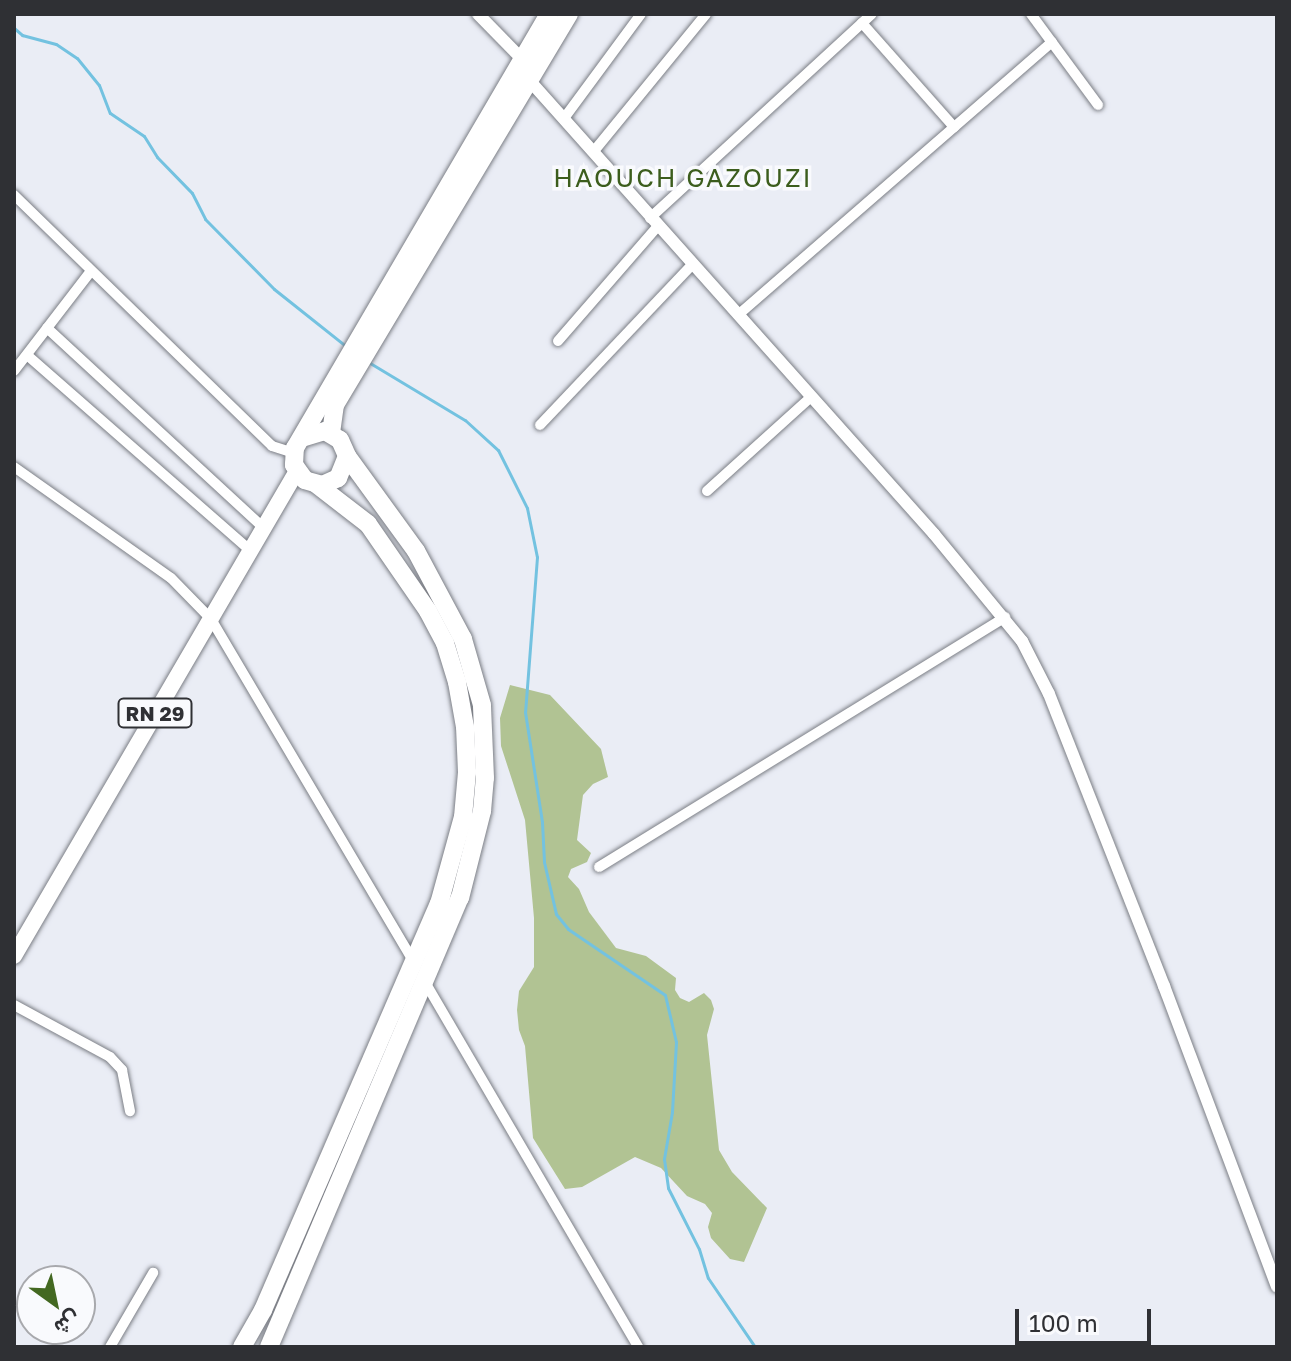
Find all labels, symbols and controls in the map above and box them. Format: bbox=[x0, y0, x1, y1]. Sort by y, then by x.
district label: HAOUCH GAZOUZI bbox=[553, 162, 813, 194]
road number: RN 29 bbox=[117, 697, 193, 729]
north arrow bbox=[16, 1265, 96, 1345]
scale bar bbox=[1019, 1293, 1155, 1343]
text: ش bbox=[50, 1305, 87, 1342]
text: 100 m bbox=[1029, 1308, 1098, 1337]

